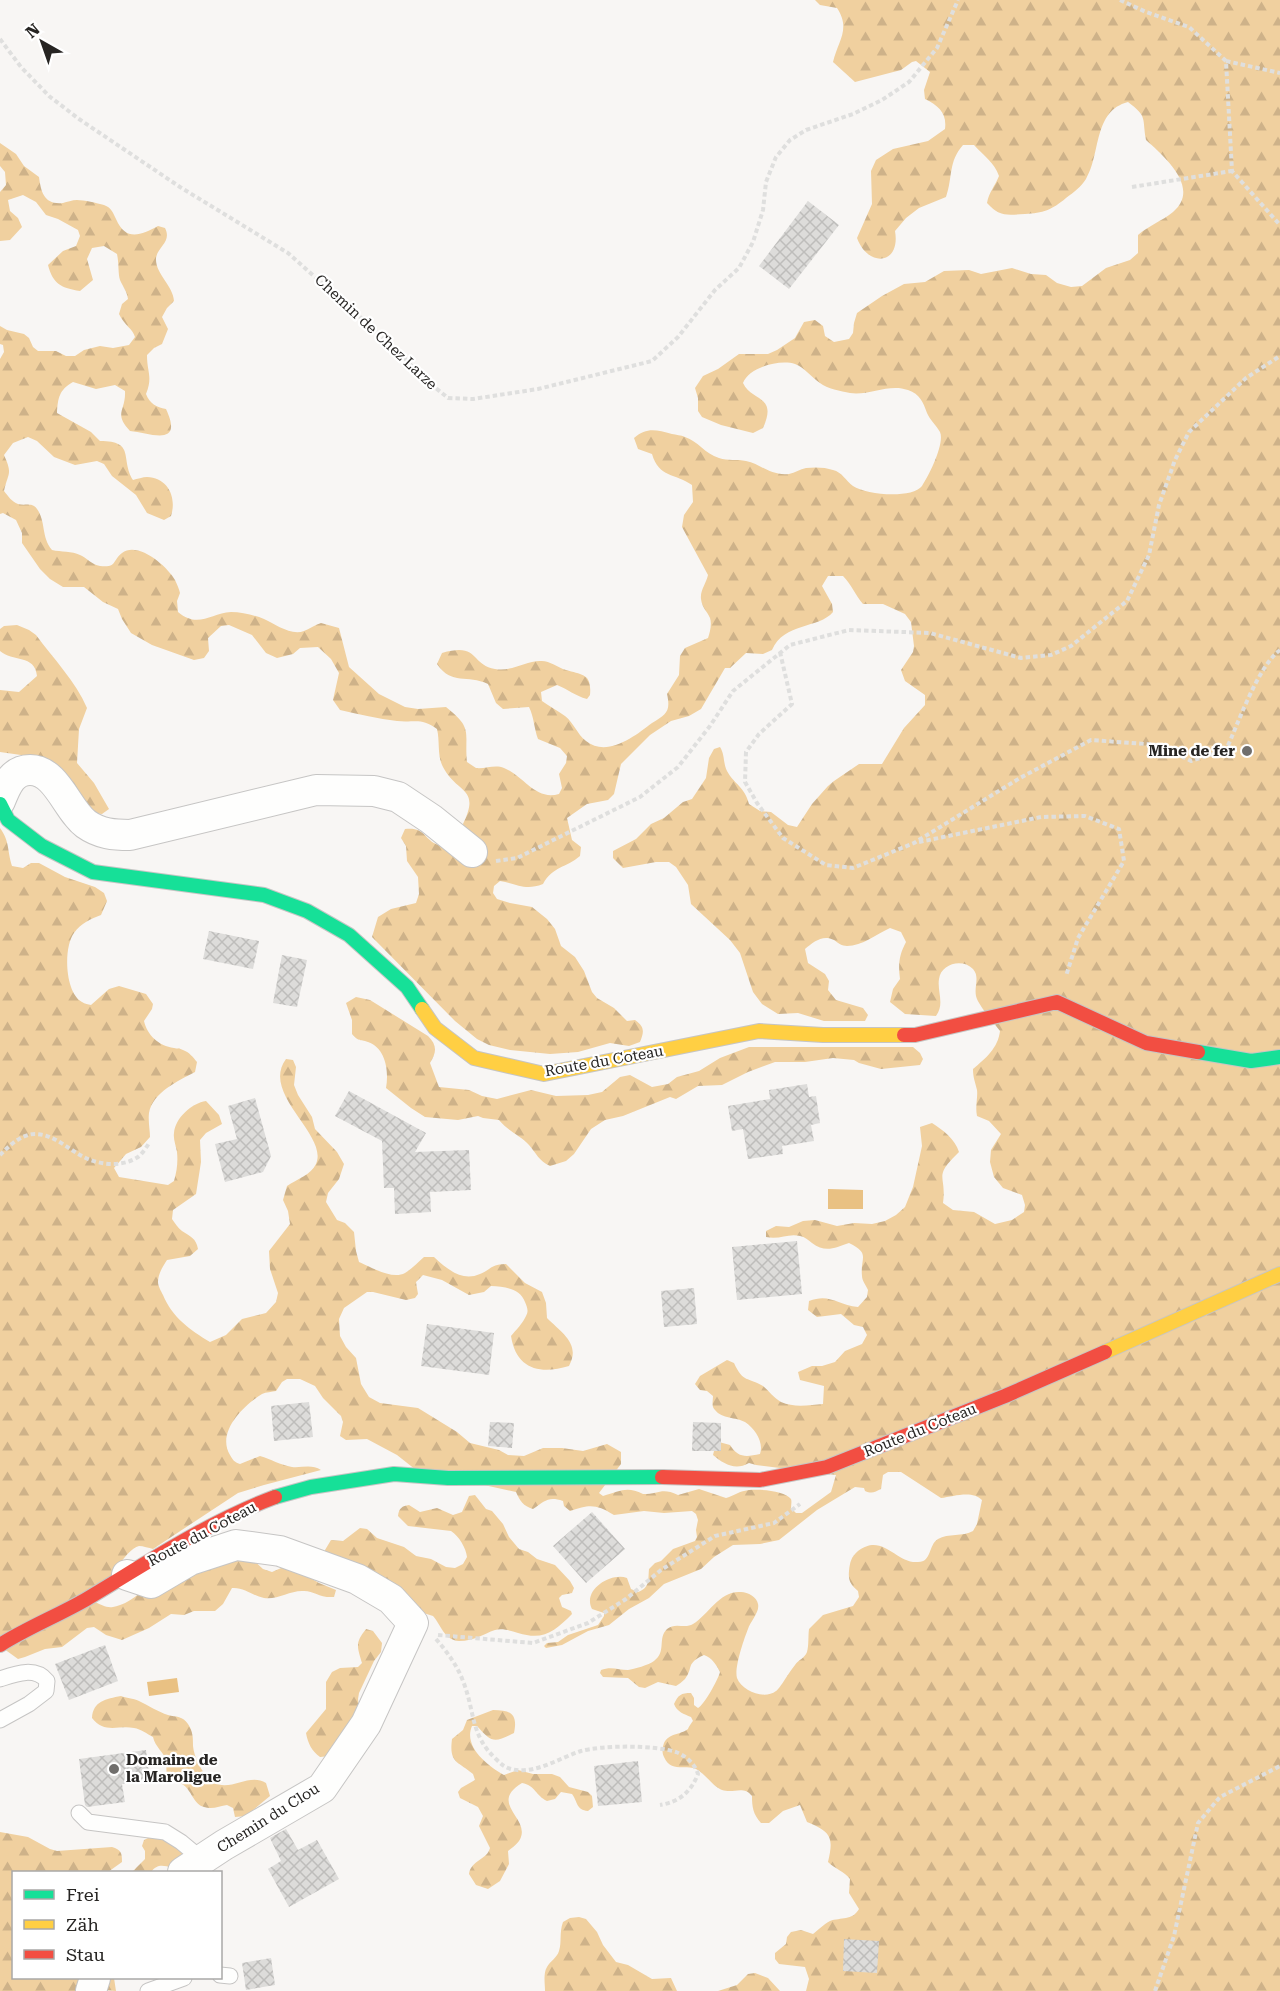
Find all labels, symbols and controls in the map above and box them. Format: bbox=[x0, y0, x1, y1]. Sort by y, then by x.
north arrow bbox=[12, 12, 72, 72]
text: N bbox=[22, 20, 44, 42]
street label: Chemin de Chez Larze bbox=[311, 271, 441, 393]
place label: Mine de fer bbox=[1148, 742, 1235, 760]
marker: Mine de fer bbox=[1240, 744, 1254, 758]
street label: Route du Coteau bbox=[543, 1042, 665, 1080]
street label: Route du Coteau bbox=[861, 1399, 980, 1461]
street label: Route du Coteau bbox=[145, 1498, 260, 1570]
place label: Domaine de la Maroligue bbox=[126, 1751, 221, 1786]
marker: Domaine de la Maroligue bbox=[107, 1762, 121, 1776]
street label: Chemin du Clou bbox=[213, 1779, 323, 1857]
legend bbox=[12, 1871, 222, 1979]
text: Frei bbox=[66, 1884, 100, 1905]
text: Zäh bbox=[66, 1914, 99, 1935]
text: Stau bbox=[66, 1944, 105, 1965]

